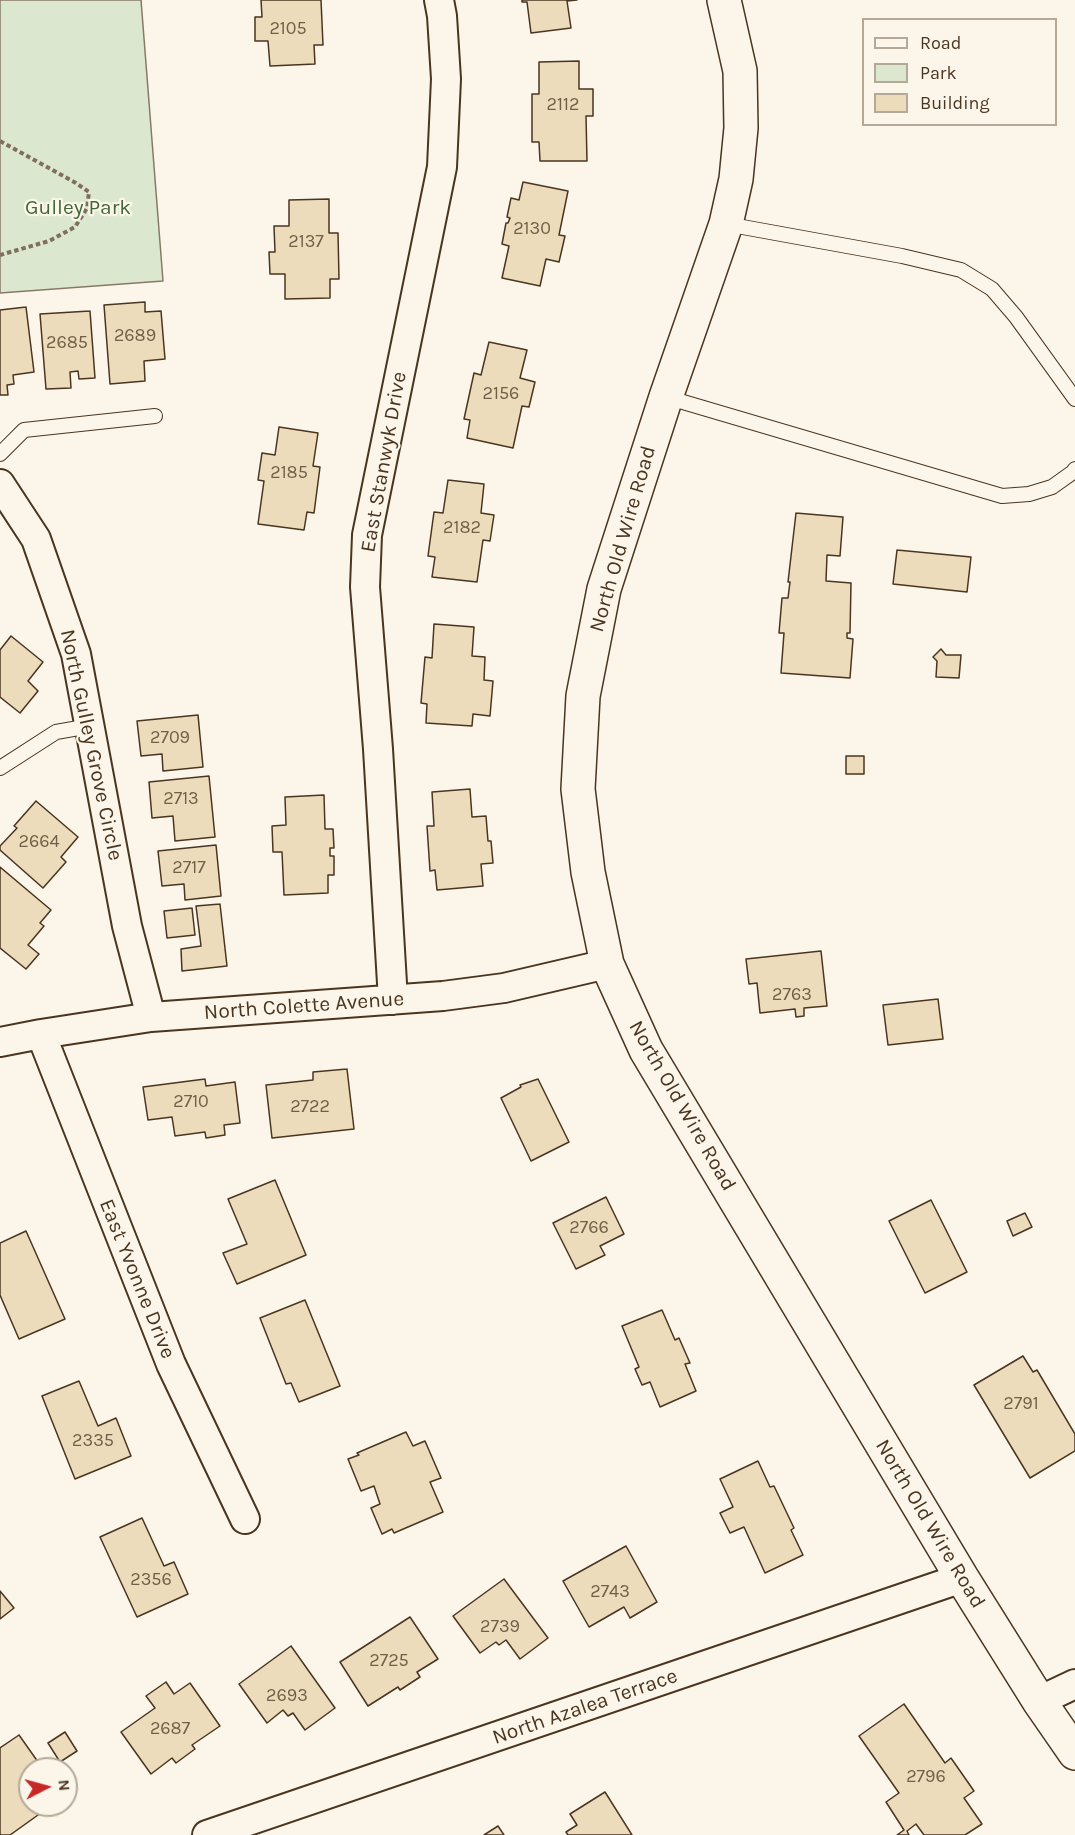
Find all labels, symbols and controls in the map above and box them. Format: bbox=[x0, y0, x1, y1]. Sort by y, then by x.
house number: 2105 bbox=[269, 18, 307, 40]
legend bbox=[862, 18, 1057, 126]
text: Road bbox=[920, 32, 961, 54]
text: Park bbox=[920, 62, 957, 84]
text: Building bbox=[920, 92, 990, 114]
house number: 2112 bbox=[547, 94, 579, 116]
park label: Gulley Park bbox=[25, 195, 131, 221]
house number: 2130 bbox=[513, 218, 551, 240]
house number: 2137 bbox=[288, 231, 324, 253]
house number: 2689 bbox=[114, 325, 156, 347]
house number: 2685 bbox=[46, 332, 88, 354]
street label: East Stanwyk Drive bbox=[356, 370, 412, 554]
house number: 2156 bbox=[483, 383, 519, 405]
street label: North Old Wire Road bbox=[584, 443, 662, 635]
house number: 2185 bbox=[270, 462, 308, 484]
house number: 2182 bbox=[443, 517, 481, 539]
street label: North Gulley Grove Circle bbox=[54, 627, 128, 863]
house number: 2709 bbox=[150, 727, 190, 749]
house number: 2713 bbox=[163, 788, 199, 810]
house number: 2664 bbox=[18, 831, 60, 853]
house number: 2717 bbox=[172, 857, 206, 879]
house number: 2763 bbox=[772, 984, 812, 1006]
street label: North Colette Avenue bbox=[203, 986, 405, 1026]
street label: North Old Wire Road bbox=[623, 1016, 741, 1196]
house number: 2710 bbox=[173, 1091, 209, 1113]
house number: 2722 bbox=[290, 1096, 330, 1118]
street label: East Yvonne Drive bbox=[93, 1195, 181, 1363]
house number: 2766 bbox=[569, 1217, 609, 1239]
house number: 2791 bbox=[1003, 1393, 1039, 1415]
house number: 2335 bbox=[72, 1430, 114, 1452]
street label: North Old Wire Road bbox=[870, 1435, 990, 1613]
house number: 2356 bbox=[130, 1569, 172, 1591]
house number: 2743 bbox=[590, 1581, 630, 1603]
house number: 2739 bbox=[480, 1616, 520, 1638]
house number: 2725 bbox=[369, 1650, 409, 1672]
street label: North Azalea Terrace bbox=[489, 1664, 681, 1750]
house number: 2693 bbox=[266, 1685, 308, 1707]
house number: 2687 bbox=[150, 1718, 190, 1740]
north arrow bbox=[18, 1757, 78, 1817]
house number: 2796 bbox=[906, 1766, 946, 1788]
text: N bbox=[54, 1779, 74, 1792]

